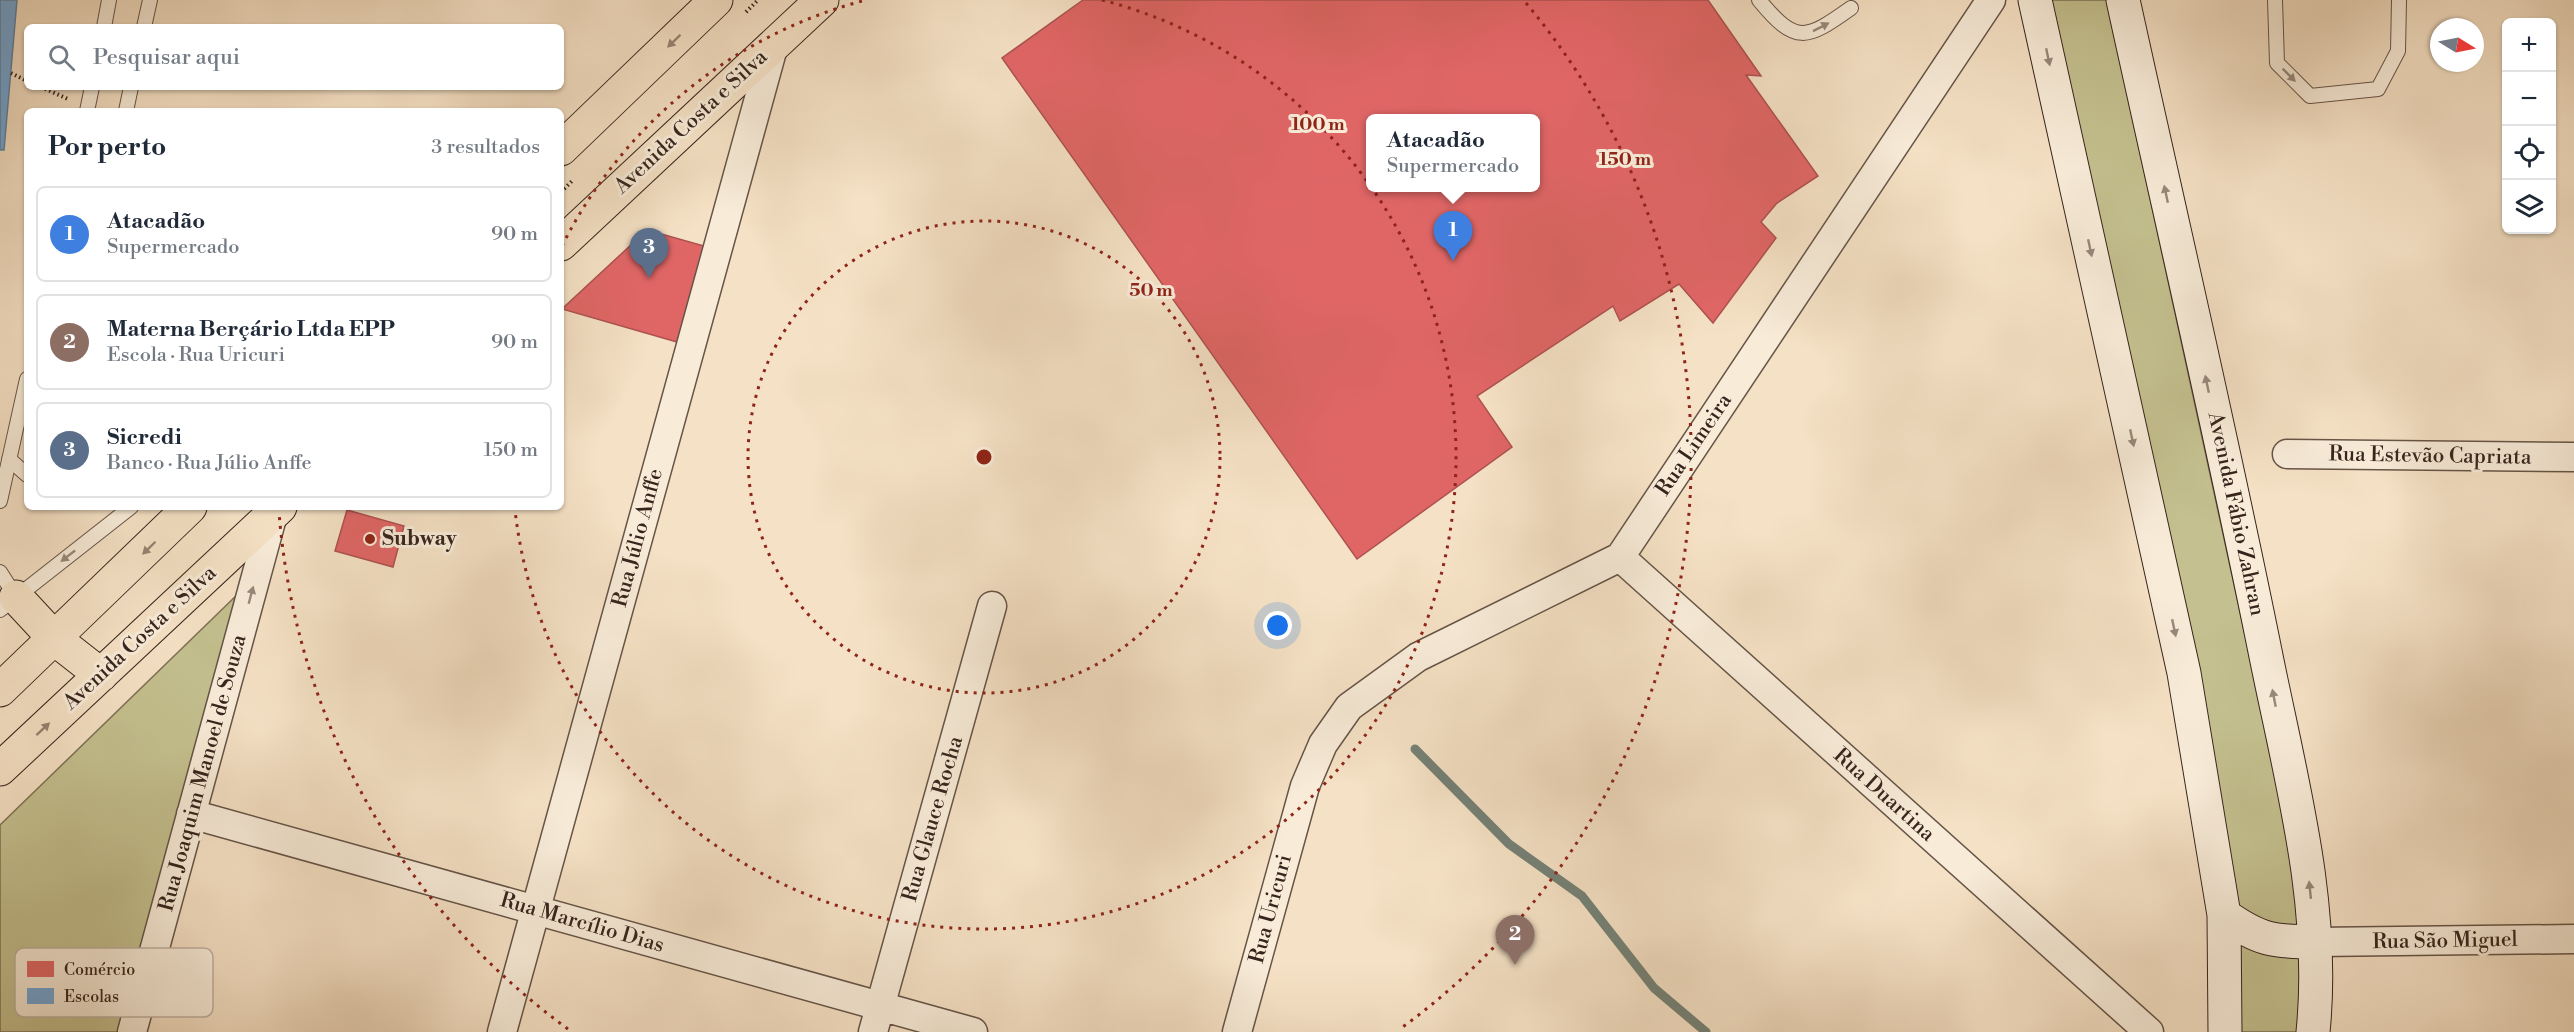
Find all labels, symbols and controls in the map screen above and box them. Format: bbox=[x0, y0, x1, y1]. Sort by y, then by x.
north arrow bbox=[2430, 18, 2484, 72]
map controls bbox=[2502, 18, 2556, 234]
button: + bbox=[2502, 18, 2556, 72]
one-way arrow bbox=[1812, 23, 1830, 33]
search box bbox=[24, 24, 564, 90]
one-way arrow bbox=[667, 33, 681, 47]
icon: search bbox=[45, 41, 78, 74]
text: Pesquisar aqui bbox=[93, 44, 240, 71]
street label: Avenida Costa e Silva bbox=[608, 44, 773, 200]
one-way arrow bbox=[2044, 48, 2053, 67]
one-way arrow bbox=[2281, 67, 2295, 81]
button: − bbox=[2502, 72, 2556, 126]
text: 100 m bbox=[1291, 113, 1345, 136]
popup bbox=[1366, 114, 1540, 192]
button: locate bbox=[2502, 126, 2556, 180]
text: Atacadão bbox=[1387, 127, 1485, 154]
text: Por perto bbox=[48, 131, 166, 163]
text: 3 resultados bbox=[431, 135, 540, 160]
text: 150 m bbox=[1599, 148, 1652, 171]
text: Supermercado bbox=[1387, 154, 1519, 179]
button: layers bbox=[2502, 180, 2556, 234]
one-way arrow bbox=[2160, 185, 2170, 203]
text: Atacadão bbox=[107, 208, 205, 235]
pin: 1 bbox=[1434, 212, 1472, 261]
text: 1 bbox=[65, 222, 74, 247]
text: 90 m bbox=[491, 222, 538, 247]
pin: 3 bbox=[630, 228, 668, 278]
text: Supermercado bbox=[107, 235, 239, 260]
one-way arrow bbox=[2086, 238, 2095, 257]
text: 50 m bbox=[1129, 279, 1173, 302]
text: Materna Berçário Ltda EPP bbox=[107, 316, 395, 343]
text: 2 bbox=[63, 330, 76, 355]
text: 90 m bbox=[491, 330, 538, 355]
text: Escola · Rua Uricuri bbox=[107, 343, 285, 368]
one-way arrow bbox=[2202, 375, 2212, 394]
street label: Rua Limeira bbox=[1650, 389, 1738, 501]
street label: Avenida Fábio Zahran bbox=[2202, 409, 2270, 619]
text: Sicredi bbox=[107, 424, 182, 451]
one-way arrow bbox=[2128, 429, 2137, 448]
text: 3 bbox=[63, 438, 76, 463]
text: 150 m bbox=[483, 438, 538, 463]
street label: Rua Estevão Capriata bbox=[2328, 441, 2532, 471]
centre of rings bbox=[974, 447, 994, 467]
text: Banco · Rua Júlio Anffe bbox=[107, 451, 312, 476]
street label: Rua Júlio Anffe bbox=[607, 466, 669, 610]
place label: Subway bbox=[382, 526, 457, 552]
marker: Subway bbox=[363, 532, 377, 546]
one-way arrow bbox=[141, 541, 156, 555]
one-way arrow bbox=[60, 550, 76, 563]
street label: Avenida Costa e Silva bbox=[57, 560, 222, 716]
one-way arrow bbox=[247, 586, 256, 604]
your location bbox=[1263, 611, 1292, 640]
one-way arrow bbox=[2170, 619, 2180, 638]
street label: Rua Joaquim Manoel de Souza bbox=[153, 631, 253, 914]
one-way arrow bbox=[2269, 689, 2279, 708]
one-way arrow bbox=[35, 722, 50, 736]
street label: Rua Glauce Rocha bbox=[897, 733, 969, 905]
street label: Rua Duartina bbox=[1828, 743, 1940, 848]
street label: Rua Uricuri bbox=[1244, 852, 1298, 966]
one-way arrow bbox=[2305, 880, 2315, 899]
street label: Rua Marcílio Dias bbox=[497, 887, 667, 959]
pin: 2 bbox=[1496, 916, 1534, 965]
street label: Rua São Miguel bbox=[2372, 927, 2518, 955]
legend bbox=[15, 948, 213, 1017]
text: Comércio bbox=[64, 960, 135, 980]
text: Escolas bbox=[64, 987, 119, 1007]

